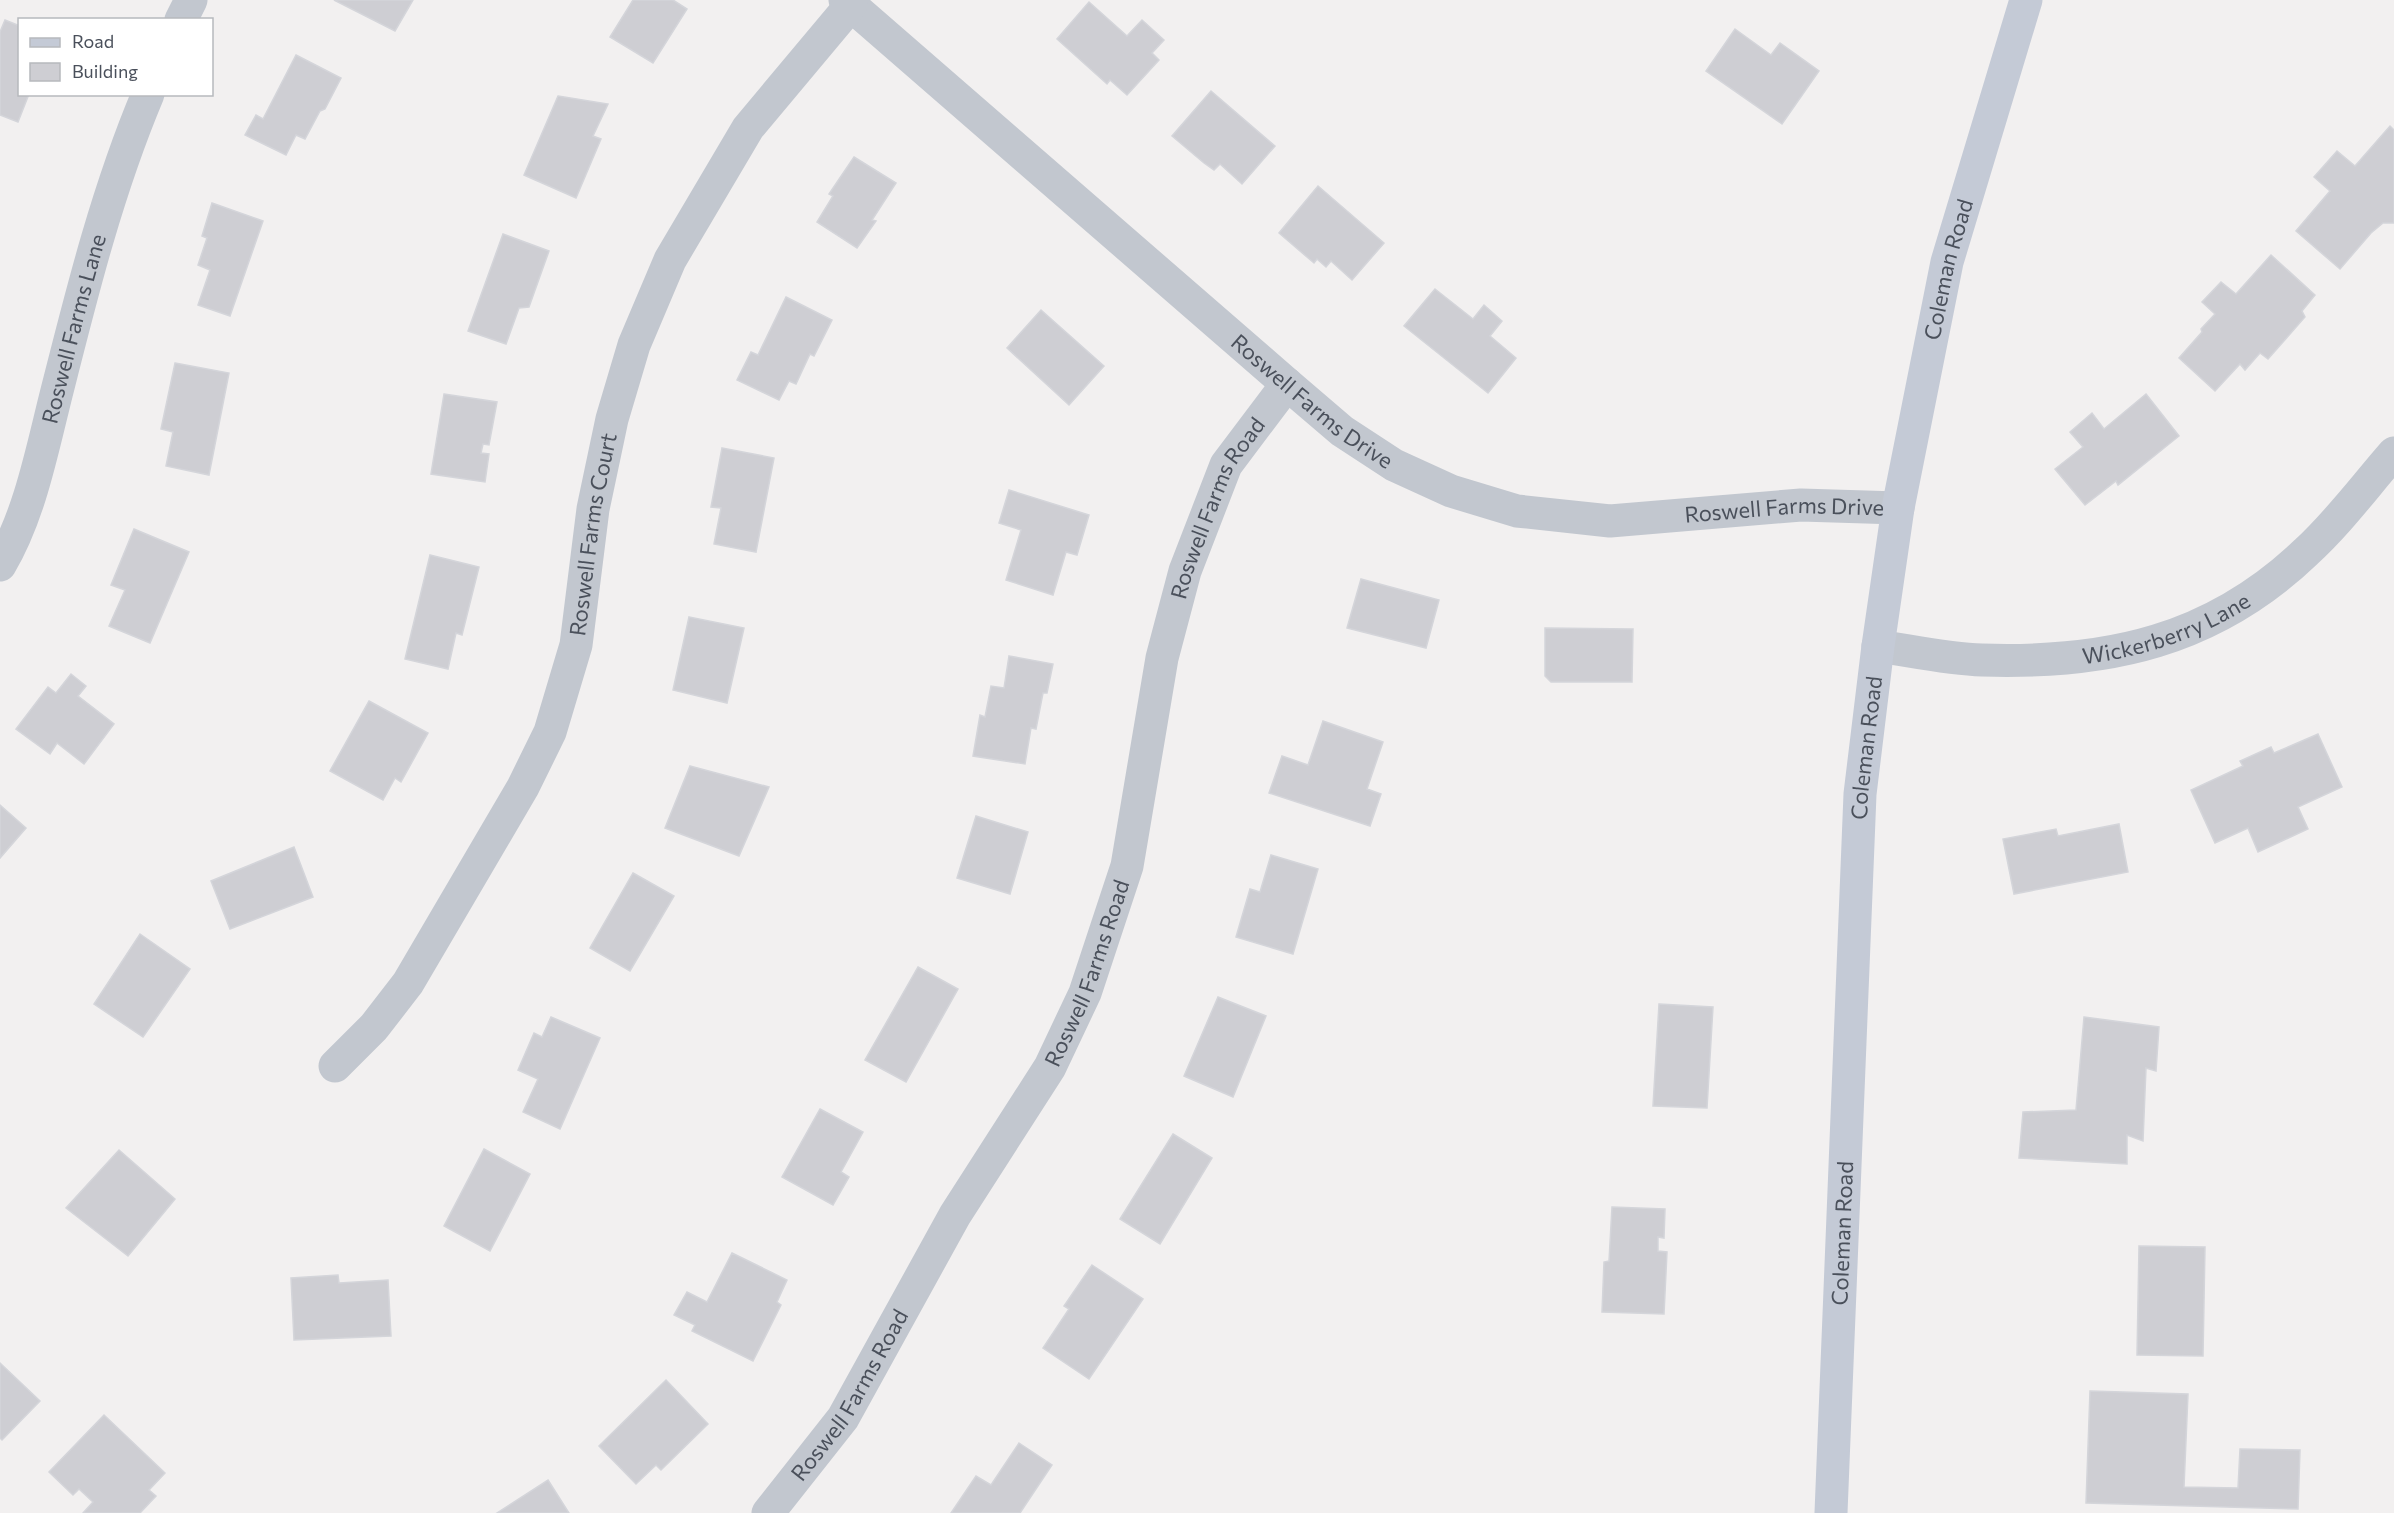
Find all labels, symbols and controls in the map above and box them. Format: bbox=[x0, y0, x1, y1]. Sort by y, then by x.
legend bbox=[18, 18, 213, 96]
text: Road bbox=[72, 30, 114, 52]
text: Building bbox=[72, 60, 138, 82]
street label: Coleman Road bbox=[1918, 195, 1978, 342]
street label: Roswell Farms Lane bbox=[35, 231, 111, 426]
street label: Roswell Farms Drive bbox=[1226, 328, 1398, 474]
street label: Roswell Farms Road bbox=[1164, 412, 1270, 602]
street label: Roswell Farms Court bbox=[563, 430, 622, 637]
street label: Roswell Farms Drive bbox=[1683, 491, 1885, 528]
street label: Wickerberry Lane bbox=[2080, 586, 2255, 669]
street label: Coleman Road bbox=[1845, 675, 1887, 820]
street label: Roswell Farms Road bbox=[1038, 876, 1135, 1071]
street label: Coleman Road bbox=[1825, 1161, 1858, 1306]
street label: Roswell Farms Road bbox=[785, 1304, 913, 1486]

